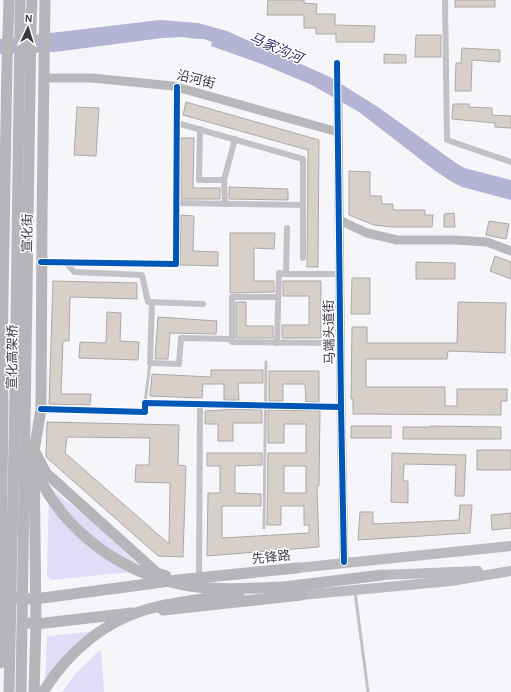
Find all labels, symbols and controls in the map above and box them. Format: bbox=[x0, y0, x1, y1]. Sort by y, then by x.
north arrow bbox=[8, 8, 48, 48]
text: N bbox=[24, 12, 33, 25]
water label: 马家沟河 bbox=[247, 29, 308, 68]
street label: 沿河街 bbox=[175, 67, 217, 91]
street label: 宣化街 bbox=[19, 213, 35, 253]
street label: 马端头道街 bbox=[321, 299, 337, 365]
street label: 宣化高架桥 bbox=[4, 324, 20, 390]
street label: 先锋路 bbox=[251, 548, 291, 566]

